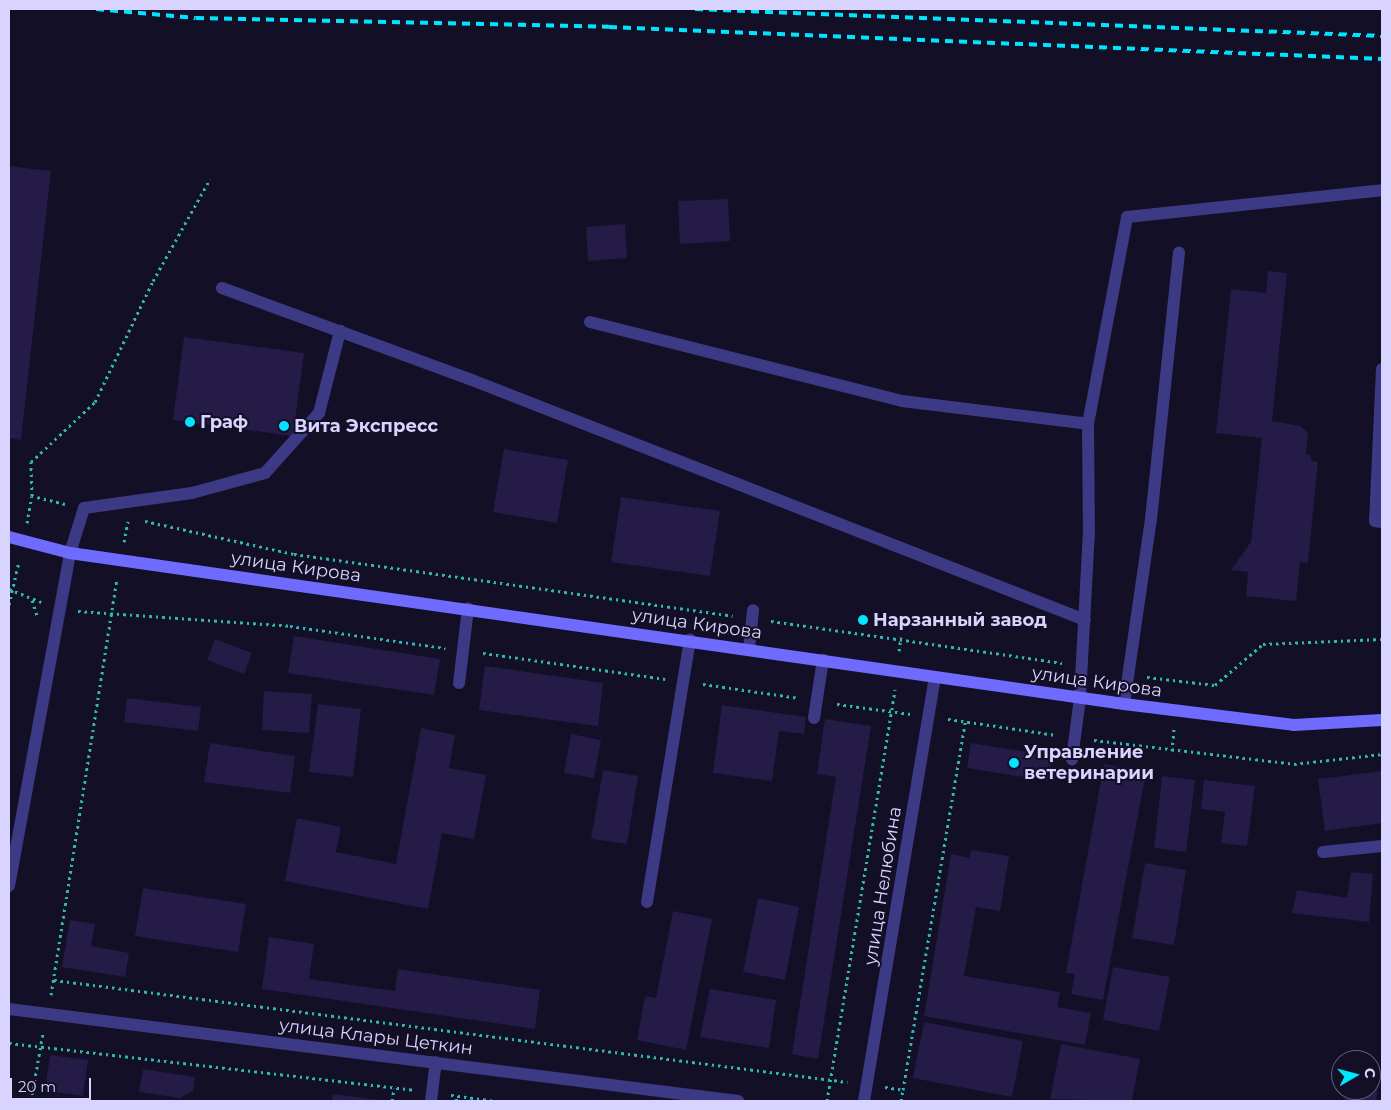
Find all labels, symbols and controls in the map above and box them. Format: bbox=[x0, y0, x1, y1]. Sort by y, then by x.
place label: Граф bbox=[200, 411, 248, 433]
place label: Вита Экспресс bbox=[294, 415, 438, 437]
marker: Граф bbox=[184, 416, 196, 428]
marker: Вита Экспресс bbox=[278, 420, 290, 432]
street label: улица Кирова bbox=[230, 547, 362, 587]
street label: улица Кирова bbox=[631, 604, 763, 644]
place label: Нарзанный завод bbox=[873, 609, 1047, 631]
marker: Нарзанный завод bbox=[857, 614, 869, 626]
street label: улица Кирова bbox=[1031, 662, 1163, 702]
place label: Управление ветеринарии bbox=[1024, 742, 1154, 784]
marker: Управление ветеринарии bbox=[1008, 757, 1020, 769]
street label: улица Нелюбина bbox=[860, 805, 906, 967]
street label: улица Клары Цеткин bbox=[278, 1014, 474, 1060]
north arrow bbox=[1331, 1050, 1381, 1100]
text: С bbox=[1360, 1067, 1379, 1079]
scale bar bbox=[12, 1068, 94, 1100]
text: 20 m bbox=[18, 1077, 56, 1096]

